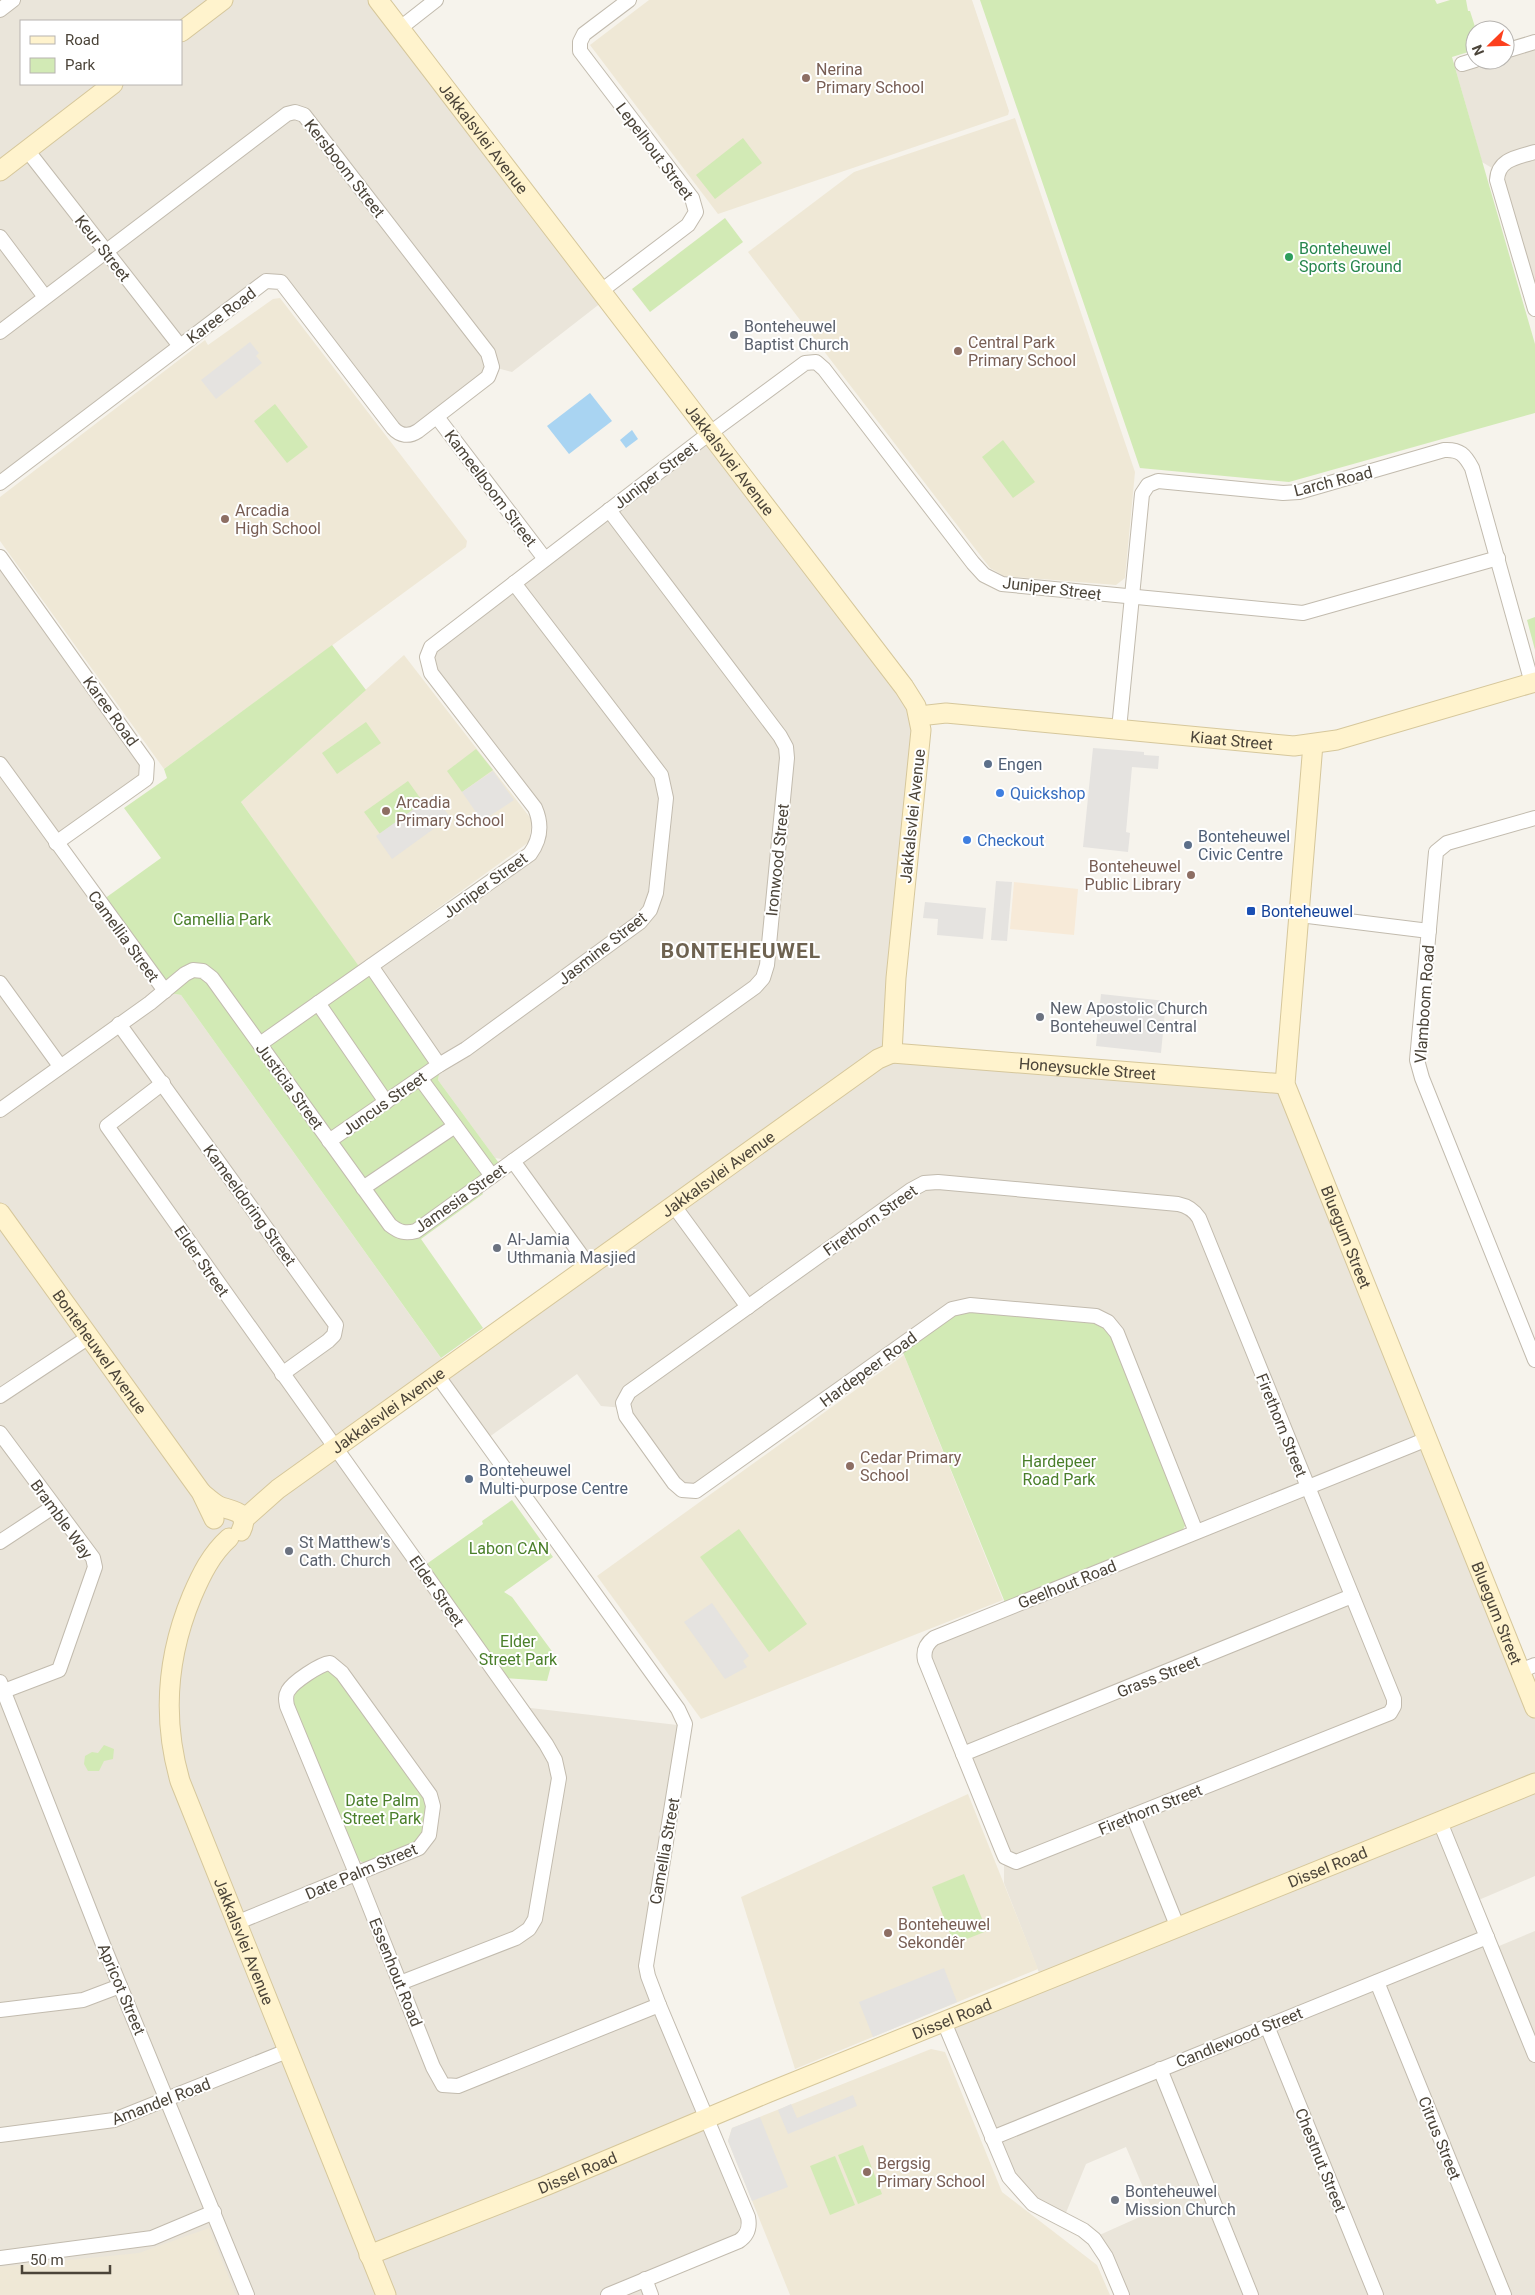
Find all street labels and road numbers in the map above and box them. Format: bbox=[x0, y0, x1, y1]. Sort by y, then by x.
street label: Jakkalsvlei Avenue bbox=[435, 79, 532, 198]
street label: Lepelhout Street bbox=[612, 99, 697, 204]
street label: Kersboom Street bbox=[300, 115, 389, 221]
street label: Keur Street bbox=[71, 211, 134, 285]
street label: Karee Road bbox=[183, 283, 260, 348]
street label: Jakkalsvlei Avenue bbox=[681, 401, 778, 519]
street label: Kameelboom Street bbox=[441, 426, 541, 550]
street label: Juniper Street bbox=[610, 438, 701, 513]
street label: Larch Road bbox=[1292, 463, 1374, 500]
street label: Juniper Street bbox=[1001, 573, 1102, 604]
street label: Karee Road bbox=[79, 673, 142, 750]
street label: Kiaat Street bbox=[1189, 727, 1274, 754]
street label: Jakkalsvlei Avenue bbox=[896, 748, 929, 884]
street label: Ironwood Street bbox=[762, 803, 793, 917]
street label: Juniper Street bbox=[439, 848, 531, 922]
street label: Camellia Street bbox=[84, 887, 163, 986]
street label: Jasmine Street bbox=[554, 908, 650, 989]
street label: Vlamboom Road bbox=[1411, 944, 1438, 1064]
street label: Justicia Street bbox=[252, 1039, 327, 1133]
street label: Honeysuckle Street bbox=[1018, 1054, 1157, 1084]
street label: Juncus Street bbox=[339, 1067, 430, 1139]
street label: Jakkalsvlei Avenue bbox=[658, 1127, 779, 1221]
street label: Kameeldoring Street bbox=[199, 1141, 300, 1270]
street label: Jamesia Street bbox=[411, 1160, 510, 1237]
street label: Firethorn Street bbox=[820, 1181, 921, 1260]
street label: Bluegum Street bbox=[1317, 1183, 1375, 1291]
street label: Elder Street bbox=[170, 1222, 233, 1300]
street label: Bonteheuwel Avenue bbox=[48, 1286, 151, 1418]
street label: Hardepeer Road bbox=[816, 1328, 920, 1411]
street label: Jakkalsvlei Avenue bbox=[328, 1364, 449, 1458]
street label: Firethorn Street bbox=[1252, 1371, 1311, 1480]
street label: Bramble Way bbox=[27, 1476, 97, 1563]
street label: Elder Street bbox=[405, 1552, 468, 1630]
street label: Geelhout Road bbox=[1015, 1556, 1119, 1613]
street label: Bluegum Street bbox=[1467, 1559, 1526, 1667]
street label: Grass Street bbox=[1114, 1651, 1202, 1702]
street label: Firethorn Street bbox=[1096, 1780, 1205, 1839]
street label: Camellia Street bbox=[646, 1796, 683, 1906]
street label: Date Palm Street bbox=[302, 1839, 420, 1904]
street label: Dissel Road bbox=[1285, 1843, 1370, 1892]
street label: Jakkalsvlei Avenue bbox=[210, 1875, 278, 2008]
street label: Essenhout Road bbox=[365, 1915, 426, 2029]
street label: Apricot Street bbox=[94, 1941, 149, 2038]
street label: Dissel Road bbox=[909, 1994, 994, 2043]
street label: Candlewood Street bbox=[1173, 2003, 1305, 2072]
street label: Amandel Road bbox=[109, 2074, 213, 2129]
street label: Citrus Street bbox=[1414, 2094, 1465, 2183]
street label: Chestnut Street bbox=[1291, 2106, 1350, 2215]
street label: Dissel Road bbox=[535, 2148, 620, 2198]

